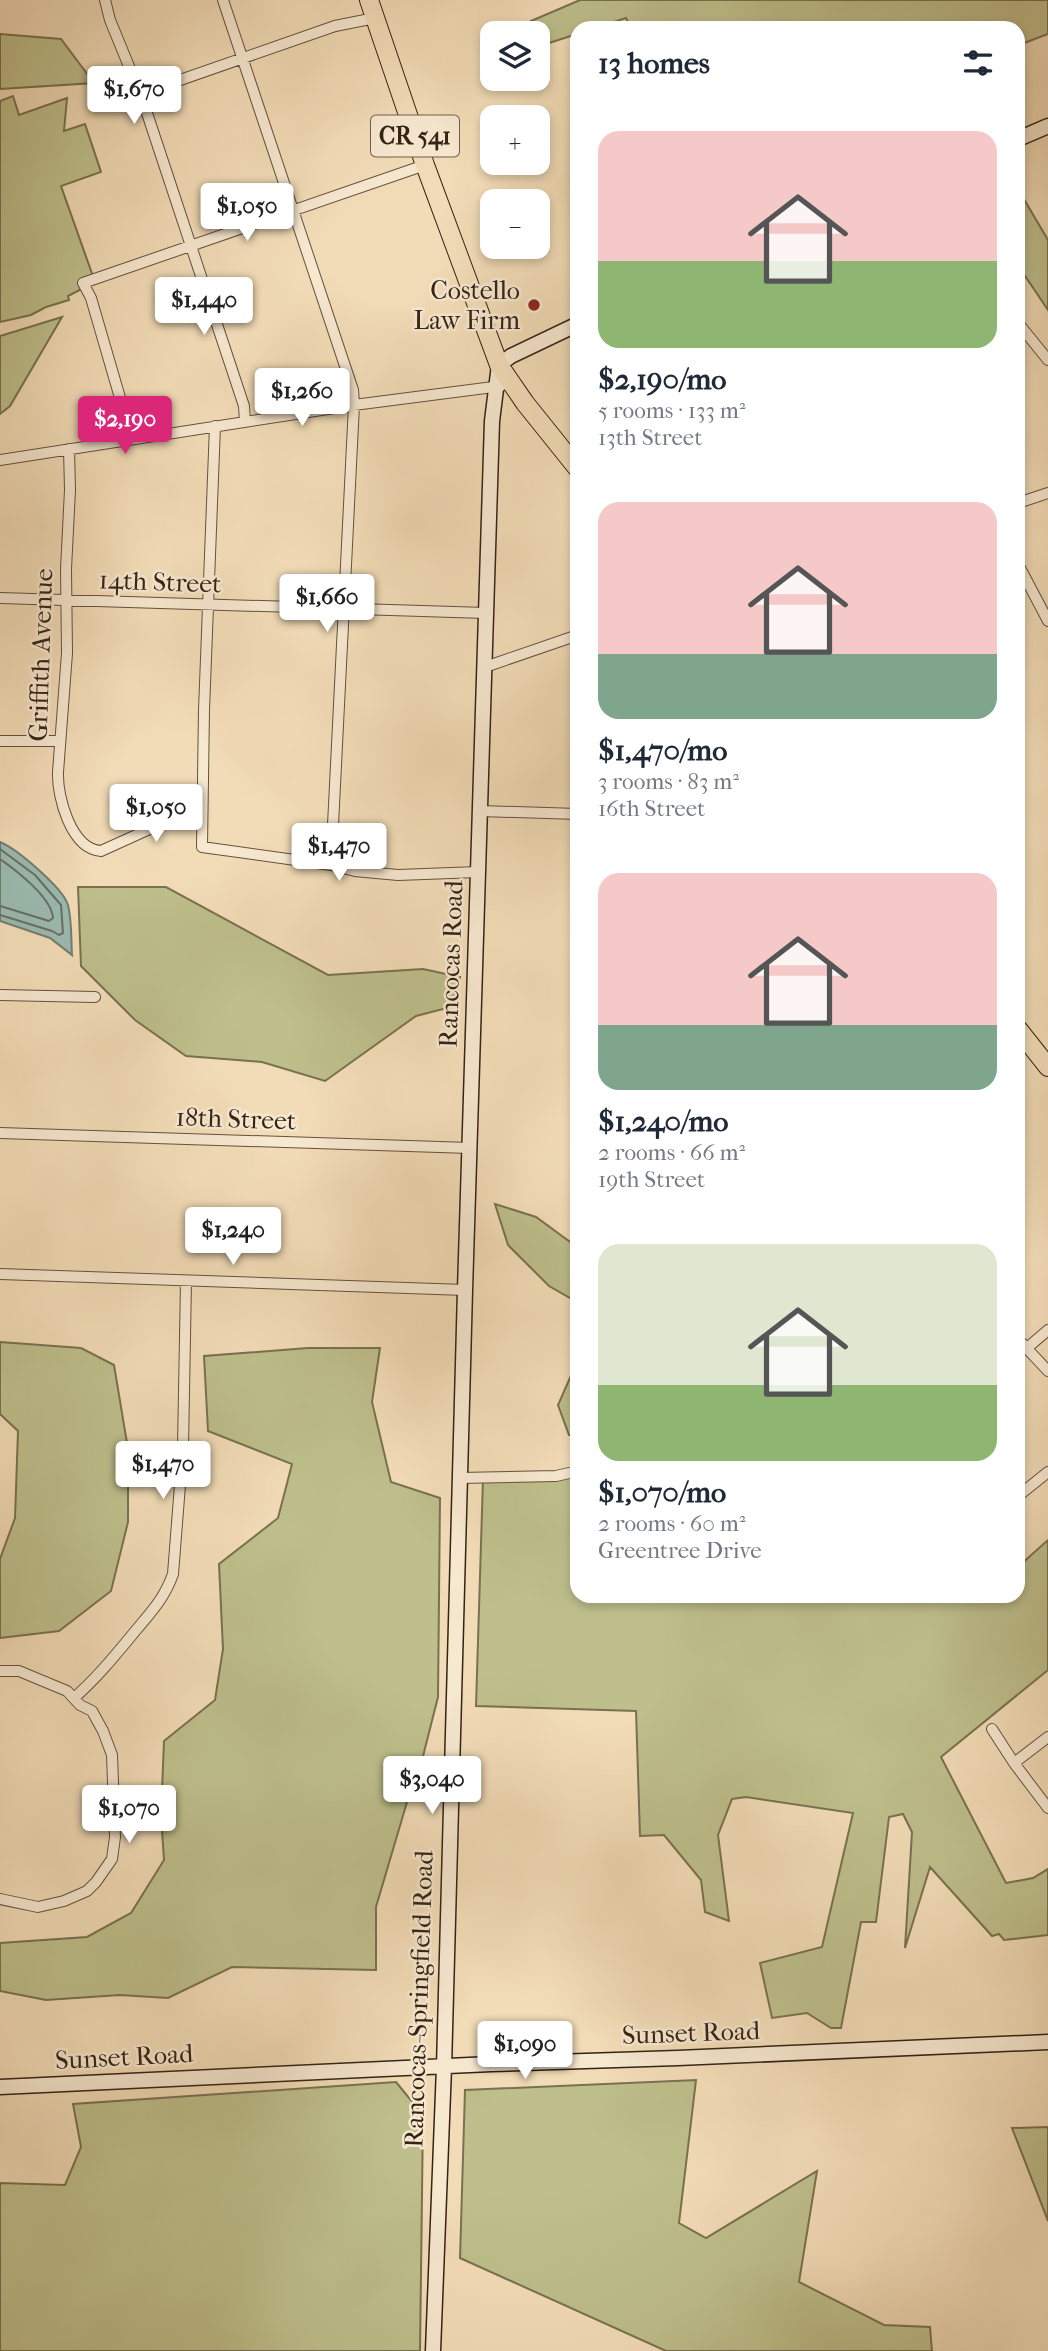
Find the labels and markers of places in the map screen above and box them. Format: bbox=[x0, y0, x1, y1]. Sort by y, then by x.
pin: $1,670 bbox=[77, 66, 191, 126]
pin: $1,050 bbox=[190, 184, 304, 243]
place label: Costello Law Firm bbox=[413, 275, 520, 336]
pin: $1,440 bbox=[147, 278, 261, 337]
marker: Costello Law Firm bbox=[526, 297, 542, 313]
pin: $1,260 bbox=[245, 368, 359, 428]
pin: $2,190 bbox=[68, 396, 182, 456]
pin: $1,660 bbox=[270, 574, 384, 634]
pin: $1,050 bbox=[99, 784, 213, 844]
pin: $1,470 bbox=[282, 824, 396, 883]
pin: $1,240 bbox=[176, 1208, 290, 1267]
pin: $1,470 bbox=[106, 1442, 220, 1501]
pin: $3,040 bbox=[375, 1756, 489, 1816]
pin: $1,070 bbox=[72, 1786, 186, 1845]
pin: $1,090 bbox=[468, 2022, 582, 2081]

